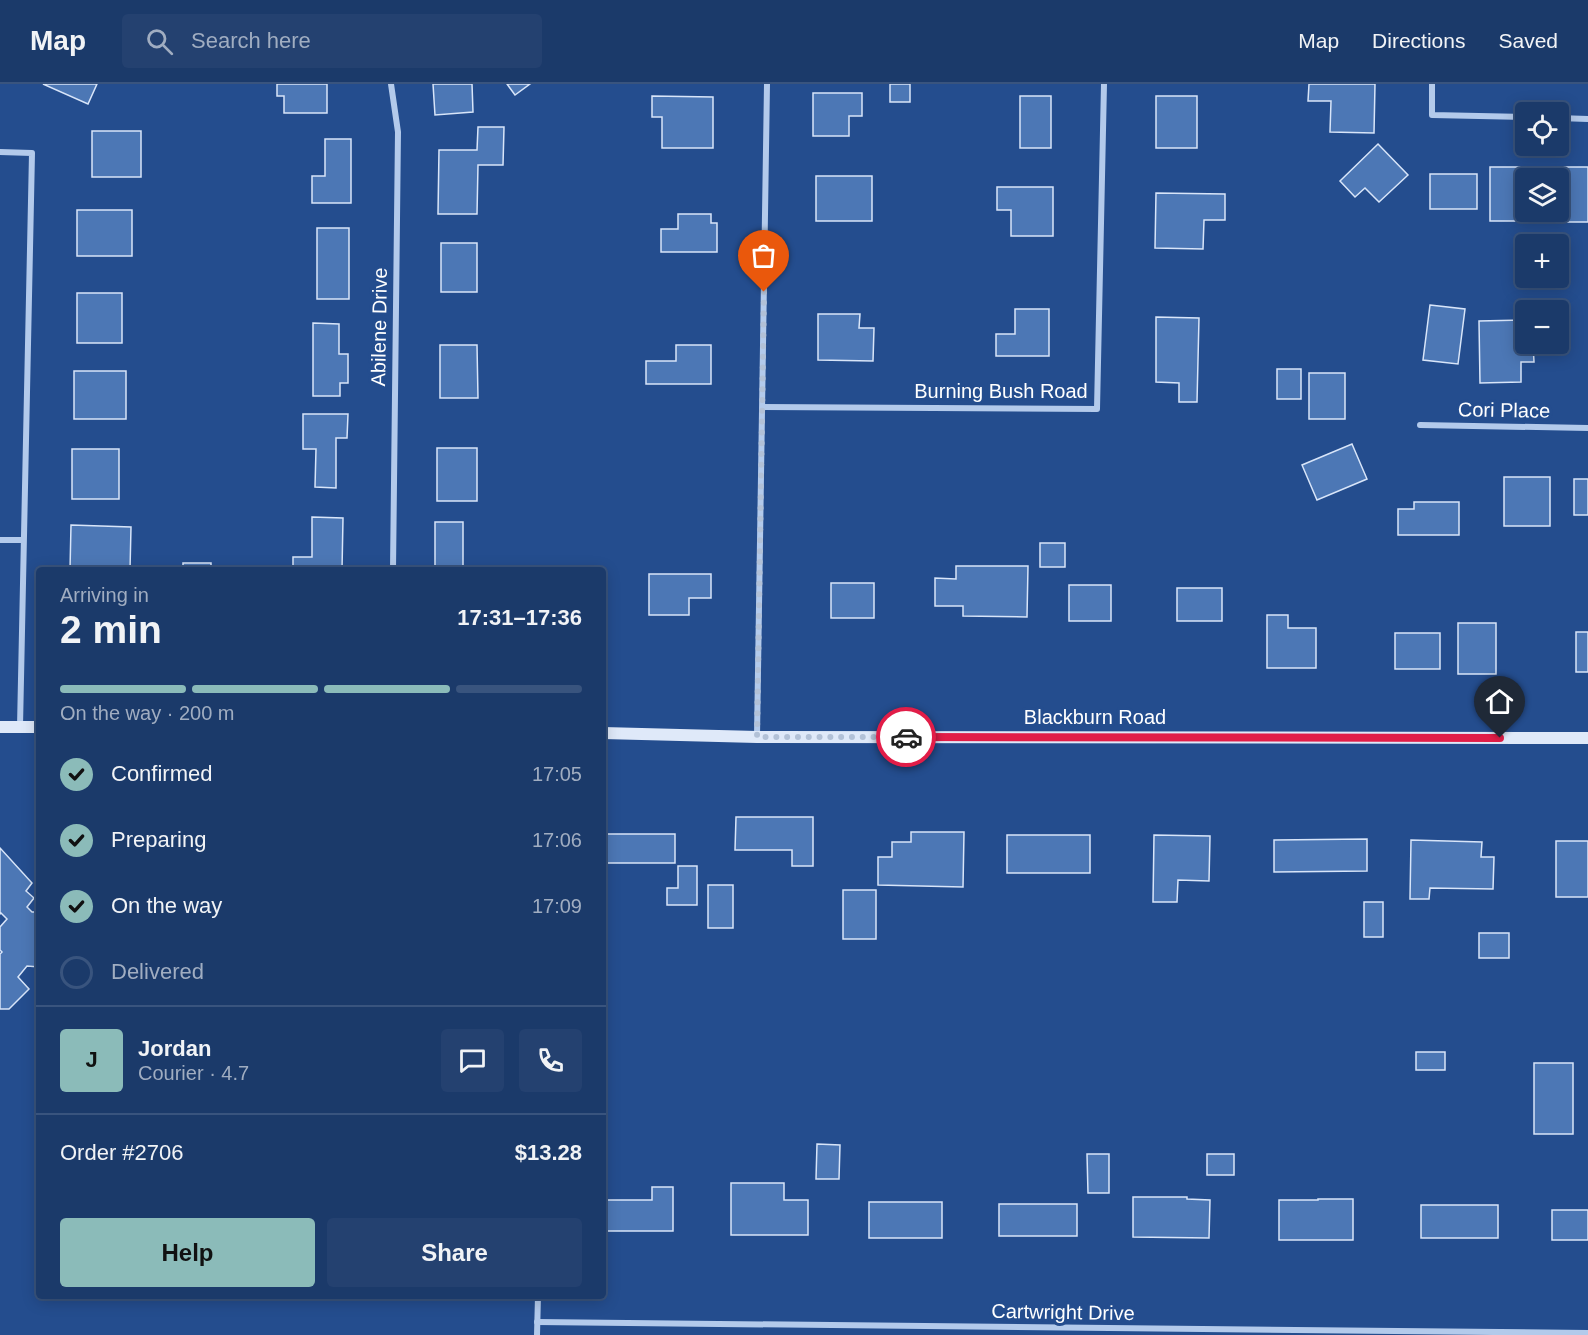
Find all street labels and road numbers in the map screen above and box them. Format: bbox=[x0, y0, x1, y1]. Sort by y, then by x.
street label: Abilene Drive bbox=[367, 267, 391, 387]
street label: Burning Bush Road bbox=[914, 380, 1088, 402]
street label: Cori Place bbox=[1458, 398, 1550, 422]
street label: Blackburn Road bbox=[1024, 706, 1166, 728]
street label: Cartwright Drive bbox=[991, 1300, 1135, 1324]

